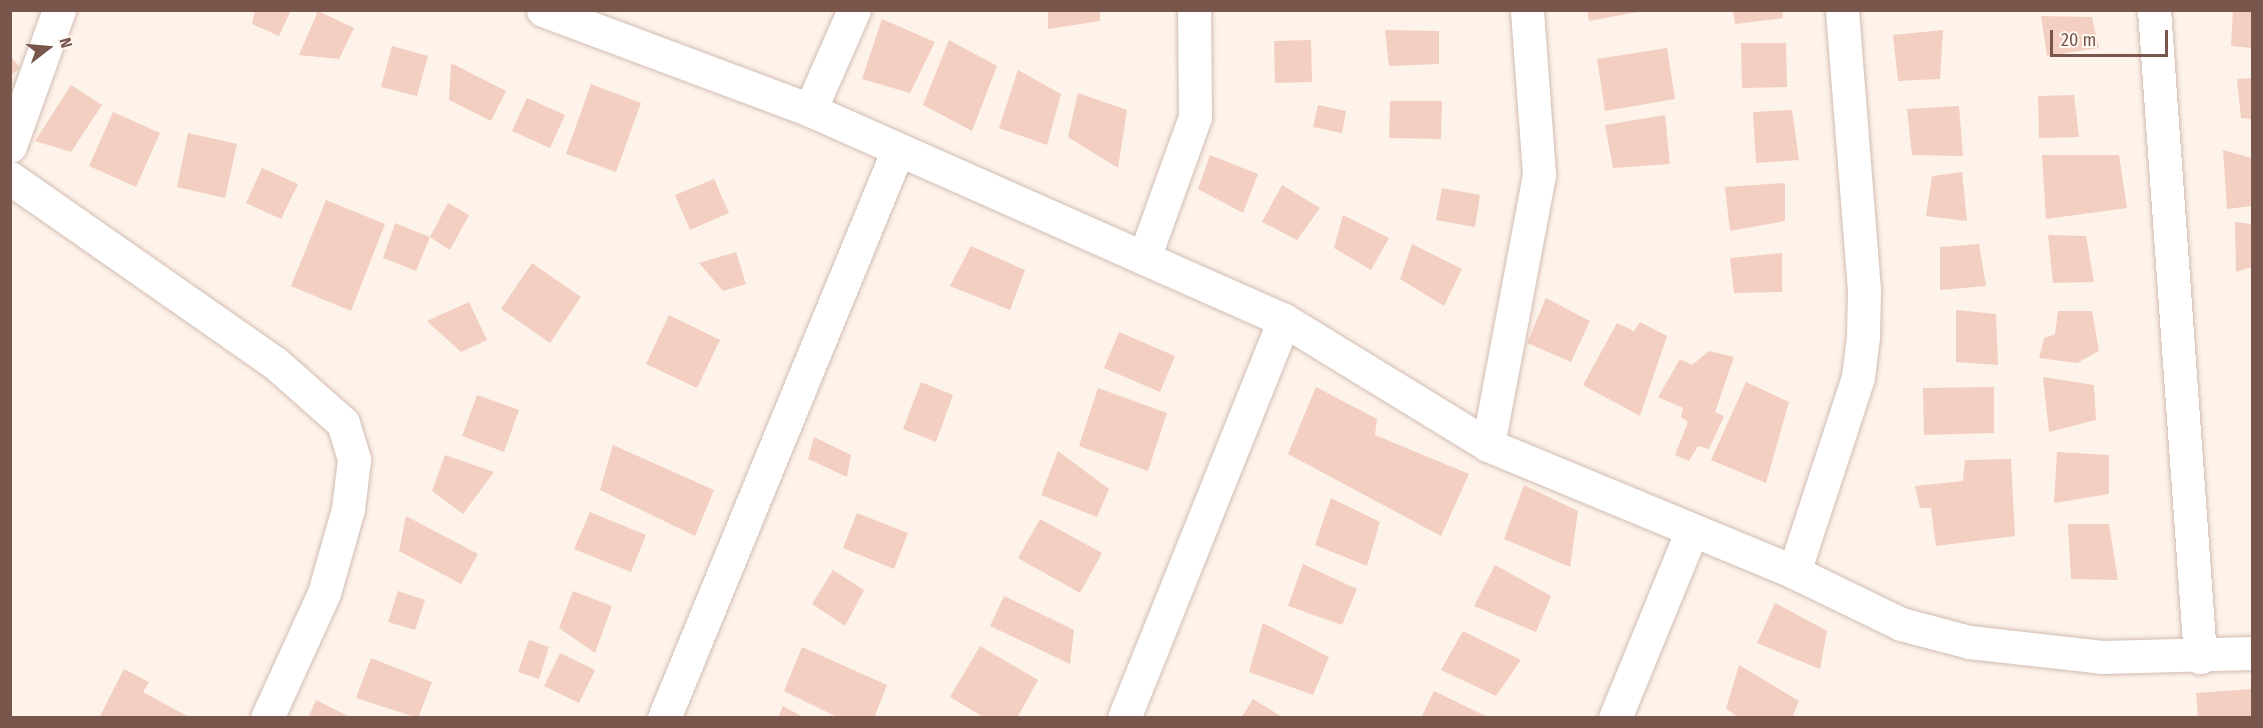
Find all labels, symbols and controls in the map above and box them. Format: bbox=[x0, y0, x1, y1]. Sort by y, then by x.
north arrow bbox=[18, 18, 78, 78]
scale bar bbox=[2053, 18, 2172, 56]
text: 20 m bbox=[2061, 29, 2096, 51]
text: N bbox=[55, 36, 76, 50]

